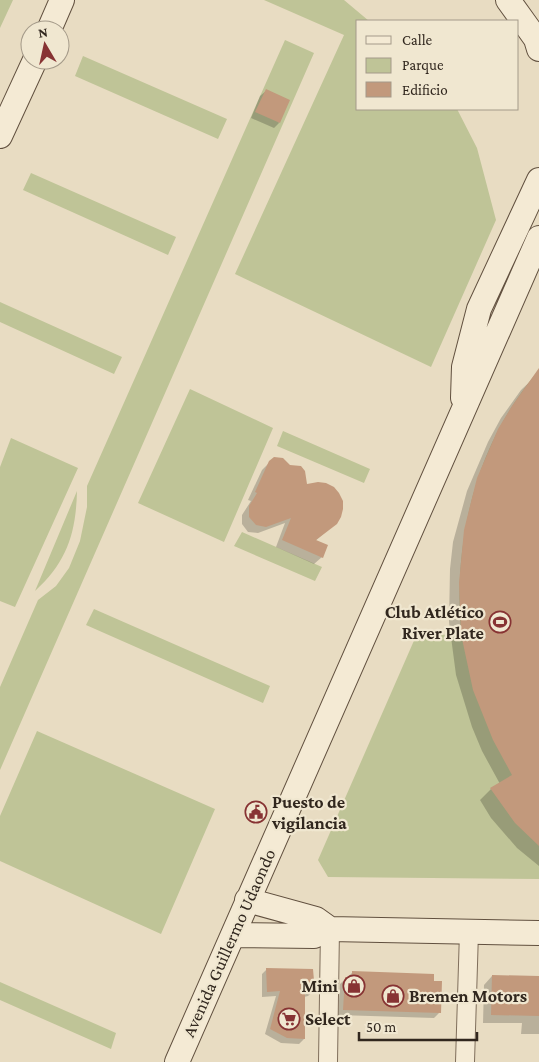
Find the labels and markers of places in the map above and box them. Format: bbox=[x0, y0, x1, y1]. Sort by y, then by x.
place label: Club Atlético River Plate bbox=[385, 602, 484, 643]
sports icon: Club Atlético River Plate bbox=[488, 610, 512, 634]
place label: Puesto de vigilancia bbox=[271, 792, 347, 833]
public building icon: Puesto de vigilancia bbox=[244, 800, 268, 824]
shop icon: Mini bbox=[342, 974, 366, 998]
place label: Mini bbox=[302, 976, 339, 996]
shop icon: Bremen Motors bbox=[381, 984, 405, 1008]
place label: Bremen Motors bbox=[409, 986, 527, 1006]
supermarket icon: Select bbox=[277, 1007, 301, 1031]
place label: Select bbox=[305, 1009, 351, 1029]

